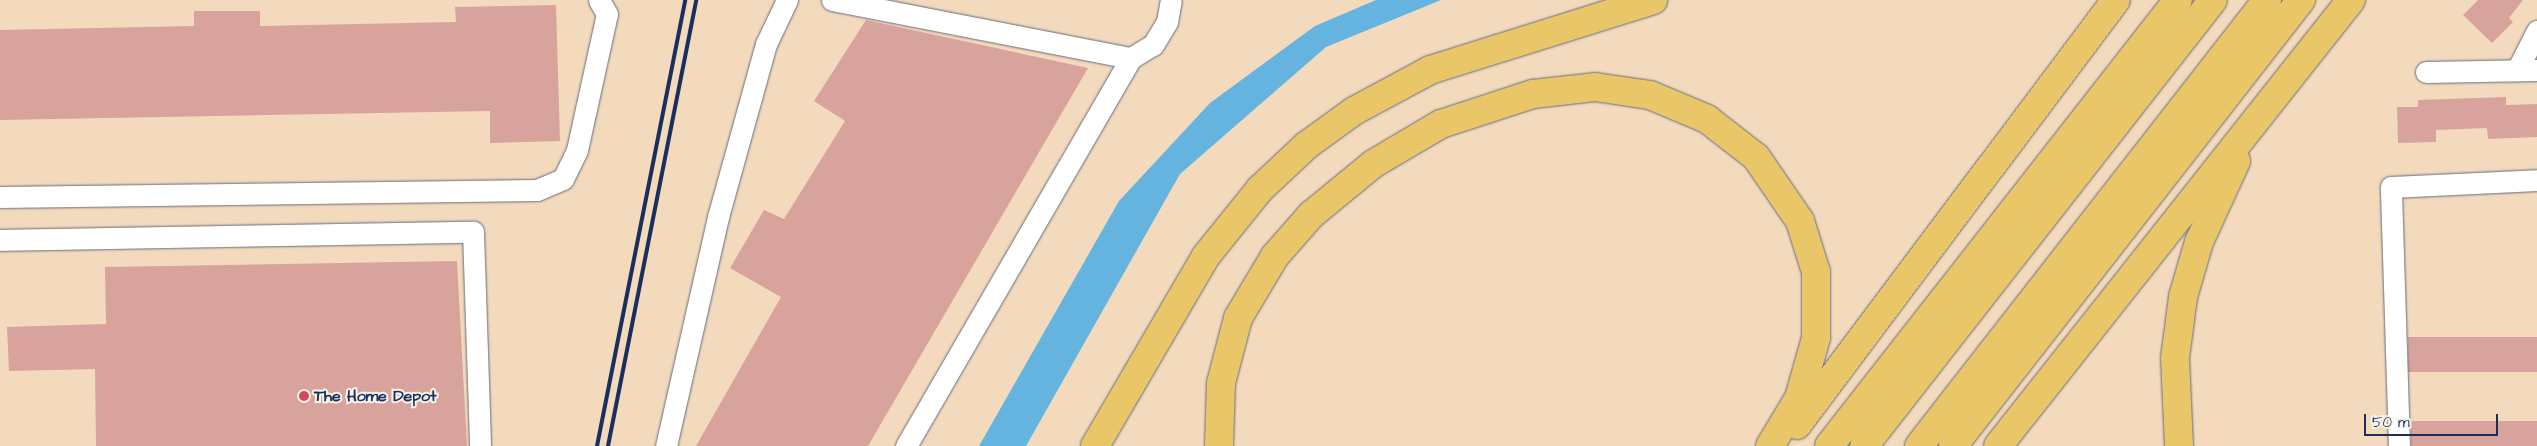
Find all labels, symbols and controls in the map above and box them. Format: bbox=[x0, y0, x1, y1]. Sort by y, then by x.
place label: The Home Depot bbox=[314, 386, 437, 406]
marker: The Home Depot bbox=[298, 390, 310, 402]
scale bar bbox=[2367, 404, 2501, 436]
text: 50 m bbox=[2372, 412, 2410, 433]

